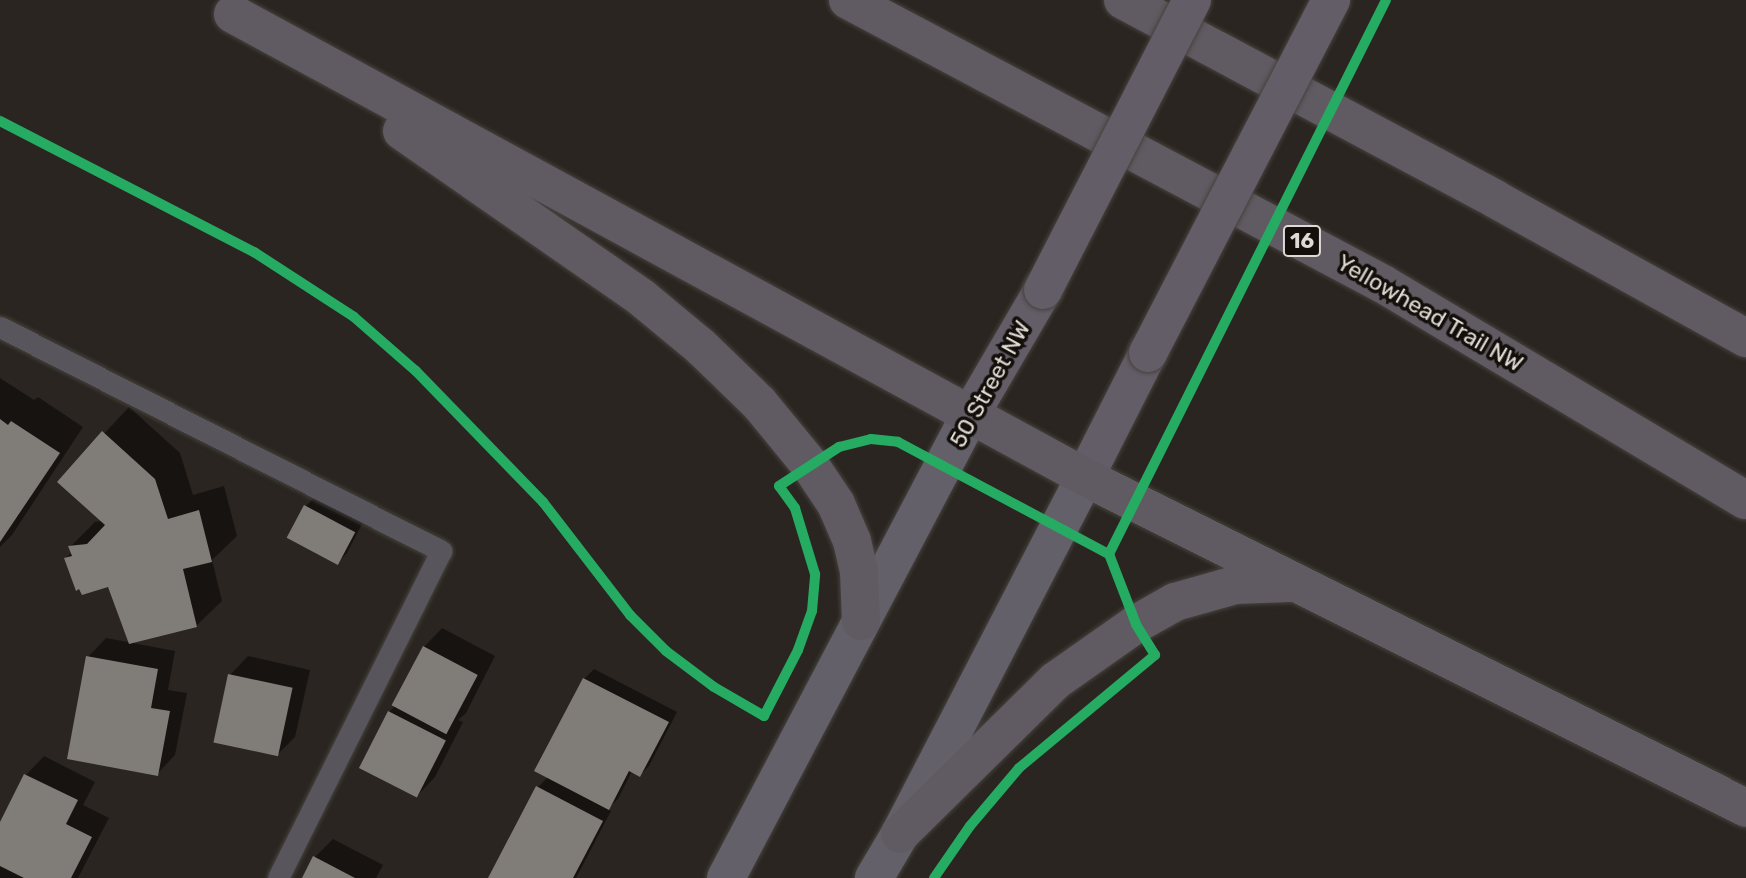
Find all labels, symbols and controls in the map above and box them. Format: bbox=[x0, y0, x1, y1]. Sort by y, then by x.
road number: 16 bbox=[1283, 224, 1321, 258]
street label: Yellowhead Trail NW bbox=[1332, 248, 1528, 378]
street label: 50 Street NW bbox=[944, 316, 1036, 452]

